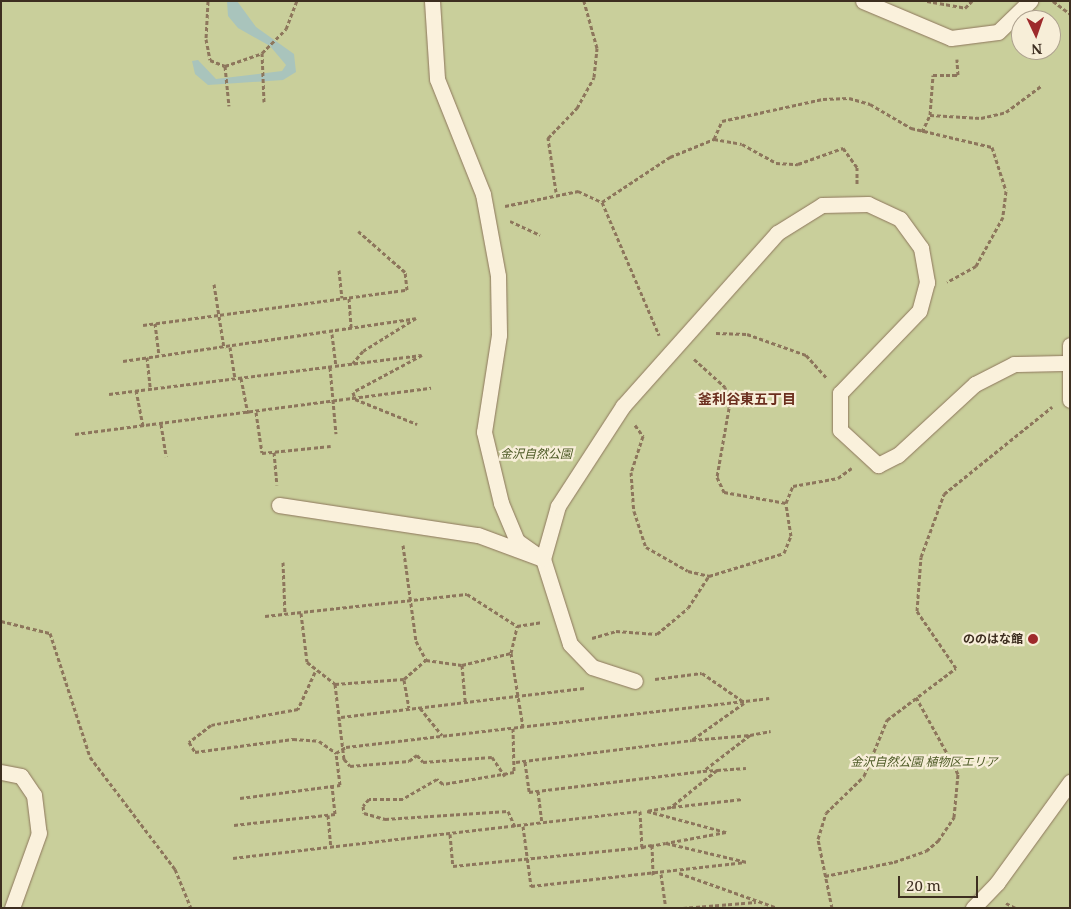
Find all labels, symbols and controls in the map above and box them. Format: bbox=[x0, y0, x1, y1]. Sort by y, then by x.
north arrow bbox=[1011, 10, 1061, 60]
text: N bbox=[1031, 40, 1043, 59]
district label: 釜利谷東五丁目 bbox=[698, 391, 796, 407]
park label: 金沢自然公園 bbox=[500, 447, 572, 461]
place label: ののはな館 bbox=[963, 632, 1023, 646]
marker: ののはな館 bbox=[1027, 633, 1039, 645]
park label: 金沢自然公園 植物区エリア bbox=[850, 755, 998, 769]
scale bar bbox=[901, 866, 981, 898]
text: 20 m bbox=[906, 875, 941, 895]

